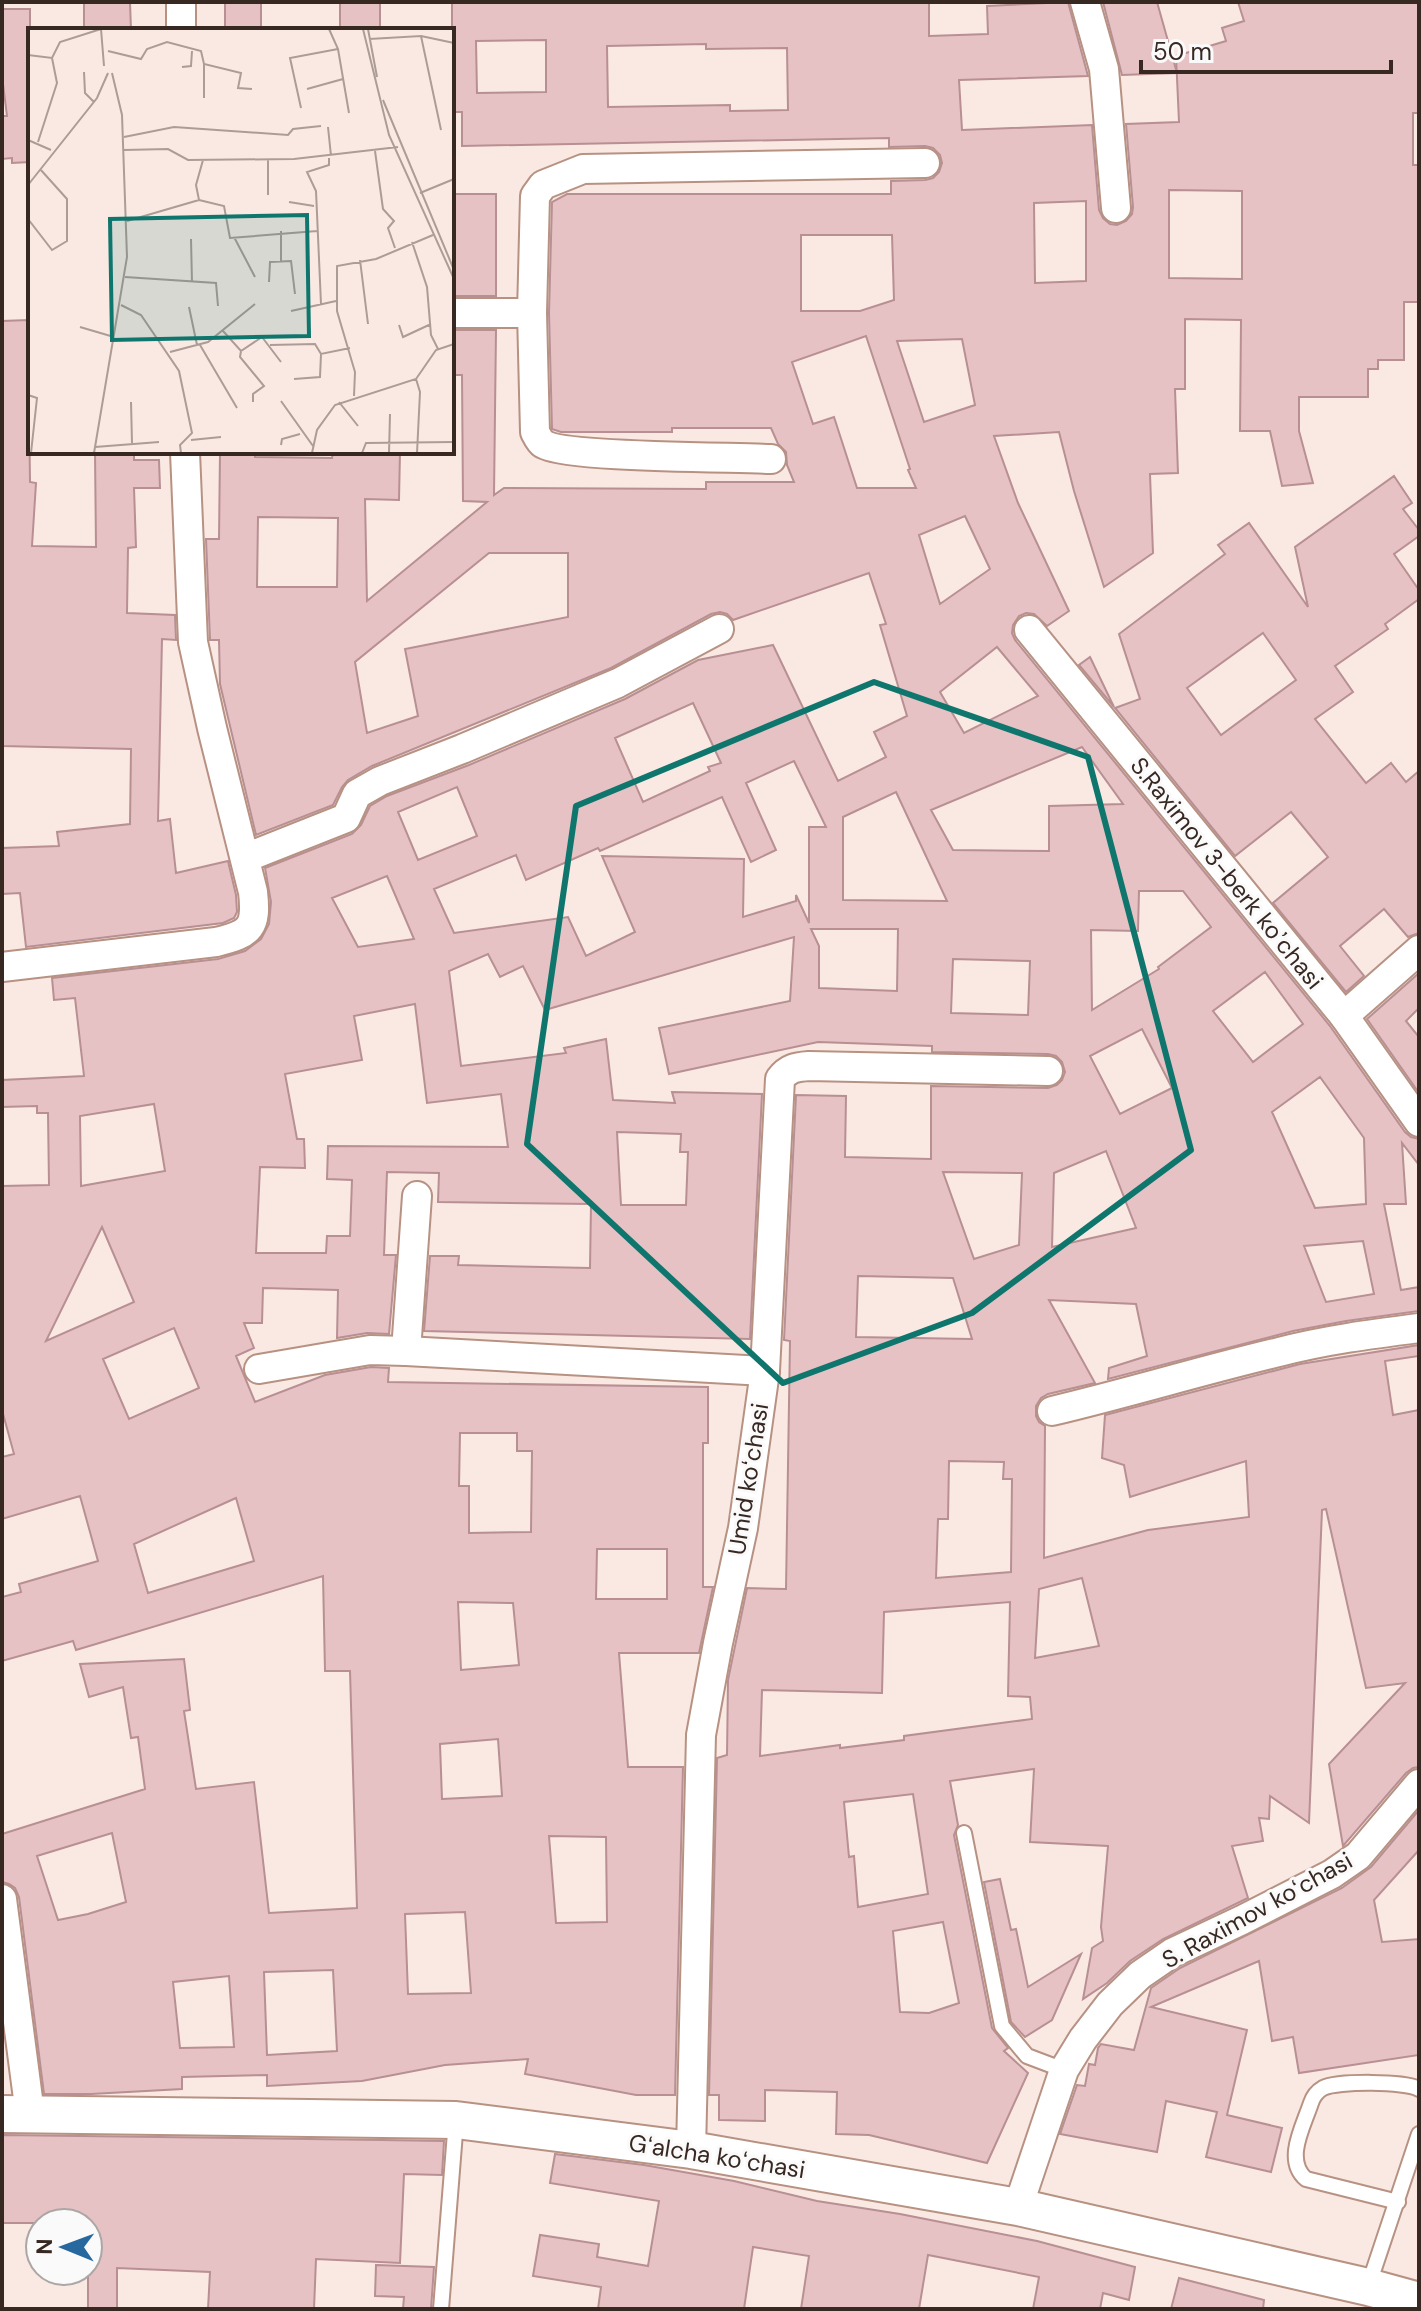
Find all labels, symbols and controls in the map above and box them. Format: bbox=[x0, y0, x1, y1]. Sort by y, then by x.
scale bar bbox=[1141, 24, 1391, 74]
inset map bbox=[28, 28, 454, 454]
text: 50 m bbox=[1153, 36, 1212, 67]
street label: S.Raximov 3-berk koʼchasi bbox=[1124, 751, 1330, 995]
street label: Umid koʻchasi bbox=[721, 1401, 775, 1557]
street label: S. Raximov koʻchasi bbox=[1156, 1845, 1358, 1975]
street label: Gʻalcha koʻchasi bbox=[627, 2127, 807, 2185]
north arrow bbox=[24, 2207, 104, 2287]
text: N bbox=[30, 2238, 59, 2255]

